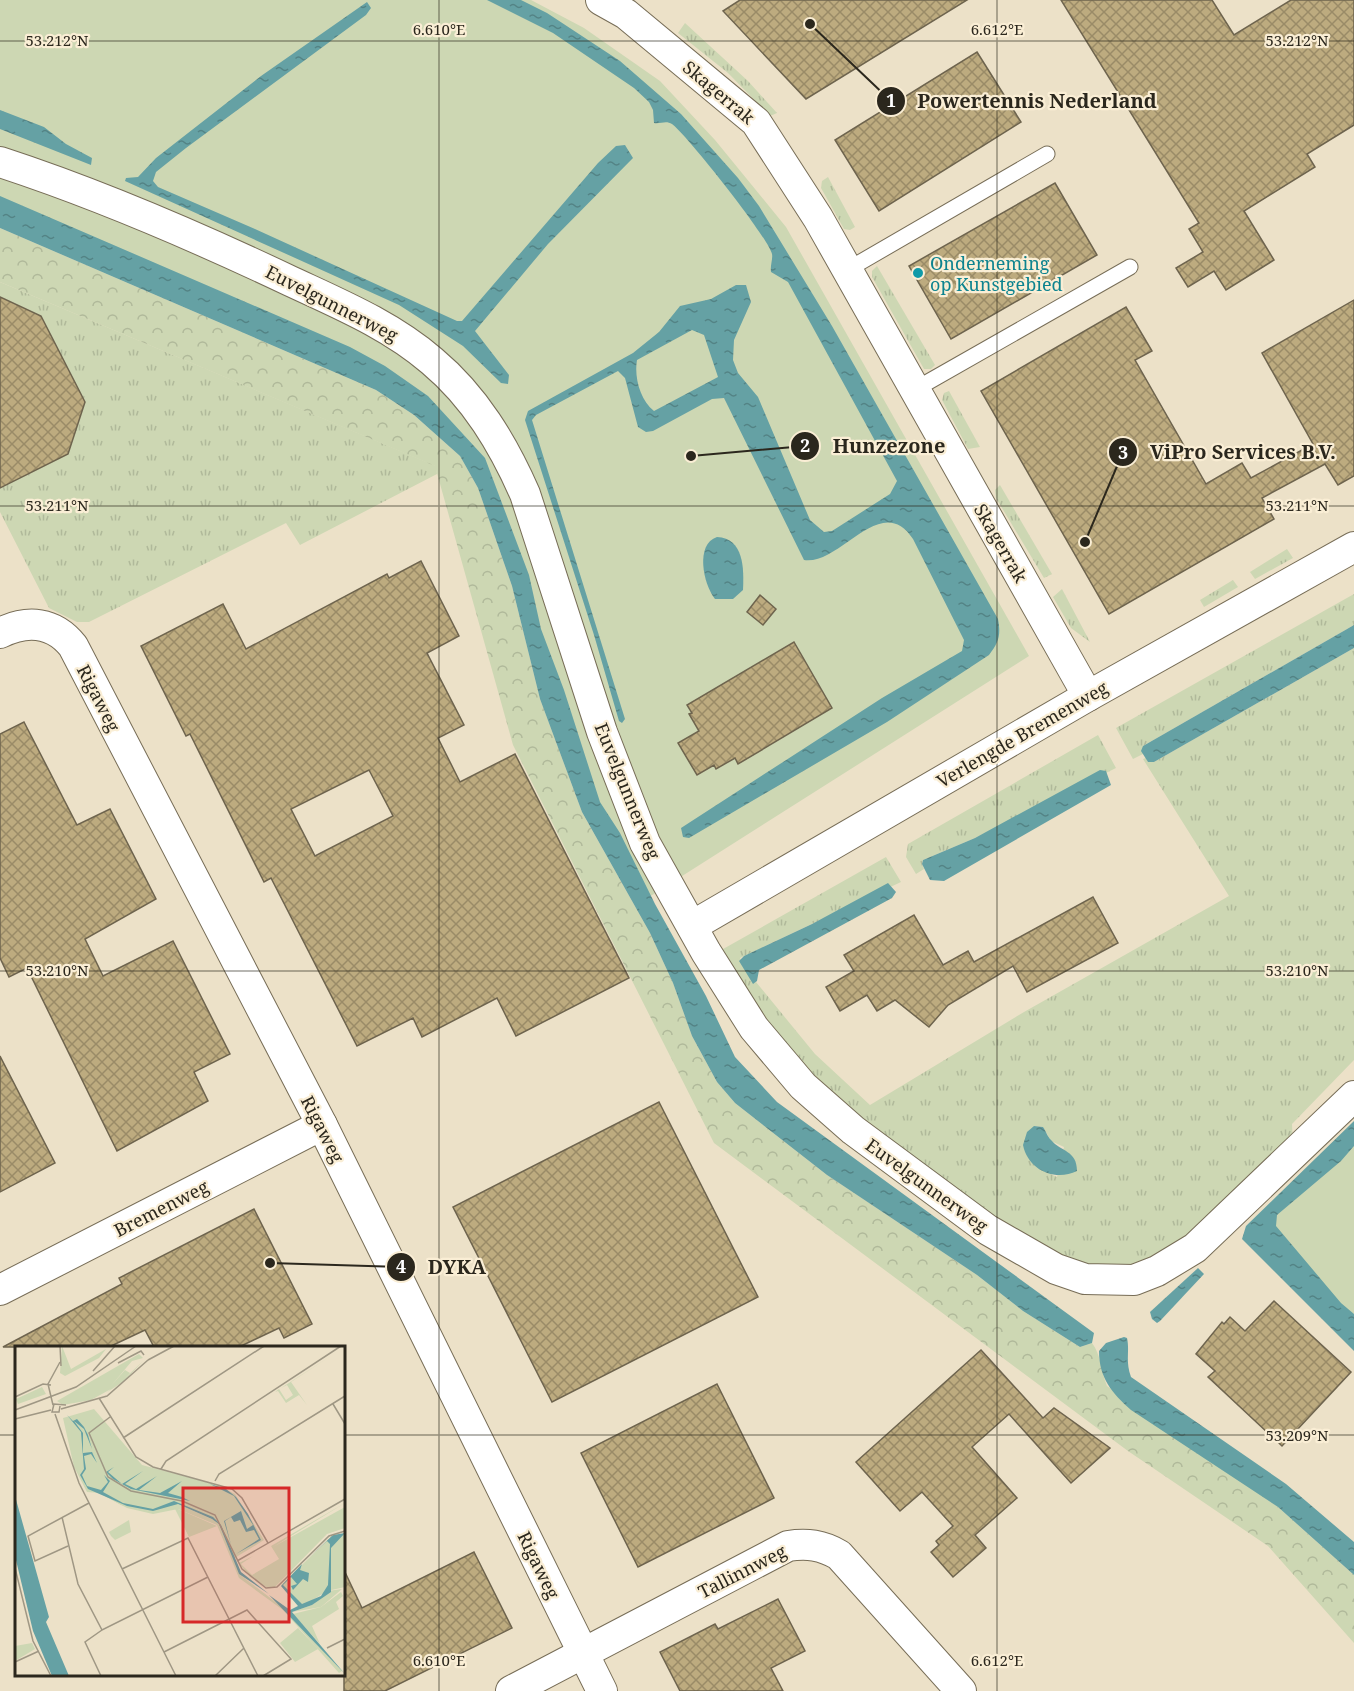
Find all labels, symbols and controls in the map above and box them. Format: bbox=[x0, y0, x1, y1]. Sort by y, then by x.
text: 6.610°E bbox=[413, 19, 465, 39]
text: 6.612°E bbox=[971, 19, 1023, 39]
text: 53.212°N bbox=[25, 30, 89, 50]
text: 53.212°N bbox=[1265, 30, 1329, 50]
street label: Skagerrak bbox=[678, 55, 760, 129]
callout: Powertennis Nederland bbox=[876, 82, 1169, 120]
text: Powertennis Nederland bbox=[917, 87, 1157, 114]
text: 1 bbox=[886, 88, 896, 112]
place label: Onderneming op Kunstgebied bbox=[930, 251, 1063, 296]
street label: Euvelgunnerweg bbox=[262, 259, 403, 347]
marker: Onderneming op Kunstgebied bbox=[911, 266, 925, 280]
callout: Hunzezone bbox=[790, 427, 957, 465]
text: Hunzezone bbox=[833, 432, 945, 459]
text: 2 bbox=[800, 433, 810, 457]
callout: ViPro Services B.V. bbox=[1108, 433, 1348, 471]
text: ViPro Services B.V. bbox=[1150, 438, 1336, 465]
text: 3 bbox=[1118, 440, 1128, 464]
text: 53.211°N bbox=[25, 495, 89, 515]
text: 53.211°N bbox=[1265, 495, 1329, 515]
street label: Skagerrak bbox=[969, 499, 1033, 587]
street label: Rigaweg bbox=[72, 660, 126, 736]
street label: Verlengde Bremenweg bbox=[932, 675, 1112, 793]
street label: Euvelgunnerweg bbox=[590, 719, 667, 863]
text: 53.210°N bbox=[25, 960, 89, 980]
text: 53.210°N bbox=[1265, 960, 1329, 980]
street label: Rigaweg bbox=[296, 1091, 350, 1167]
street label: Euvelgunnerweg bbox=[861, 1133, 993, 1238]
street label: Bremenweg bbox=[110, 1174, 213, 1242]
callout: DYKA bbox=[386, 1248, 498, 1286]
text: DYKA bbox=[428, 1253, 487, 1280]
text: 4 bbox=[396, 1254, 406, 1278]
inset map bbox=[15, 1346, 345, 1676]
text: 53.209°N bbox=[1265, 1425, 1329, 1445]
street label: Rigaweg bbox=[512, 1527, 566, 1603]
street label: Tallinnweg bbox=[694, 1538, 790, 1603]
text: 6.610°E bbox=[413, 1650, 465, 1670]
text: 6.612°E bbox=[971, 1650, 1023, 1670]

